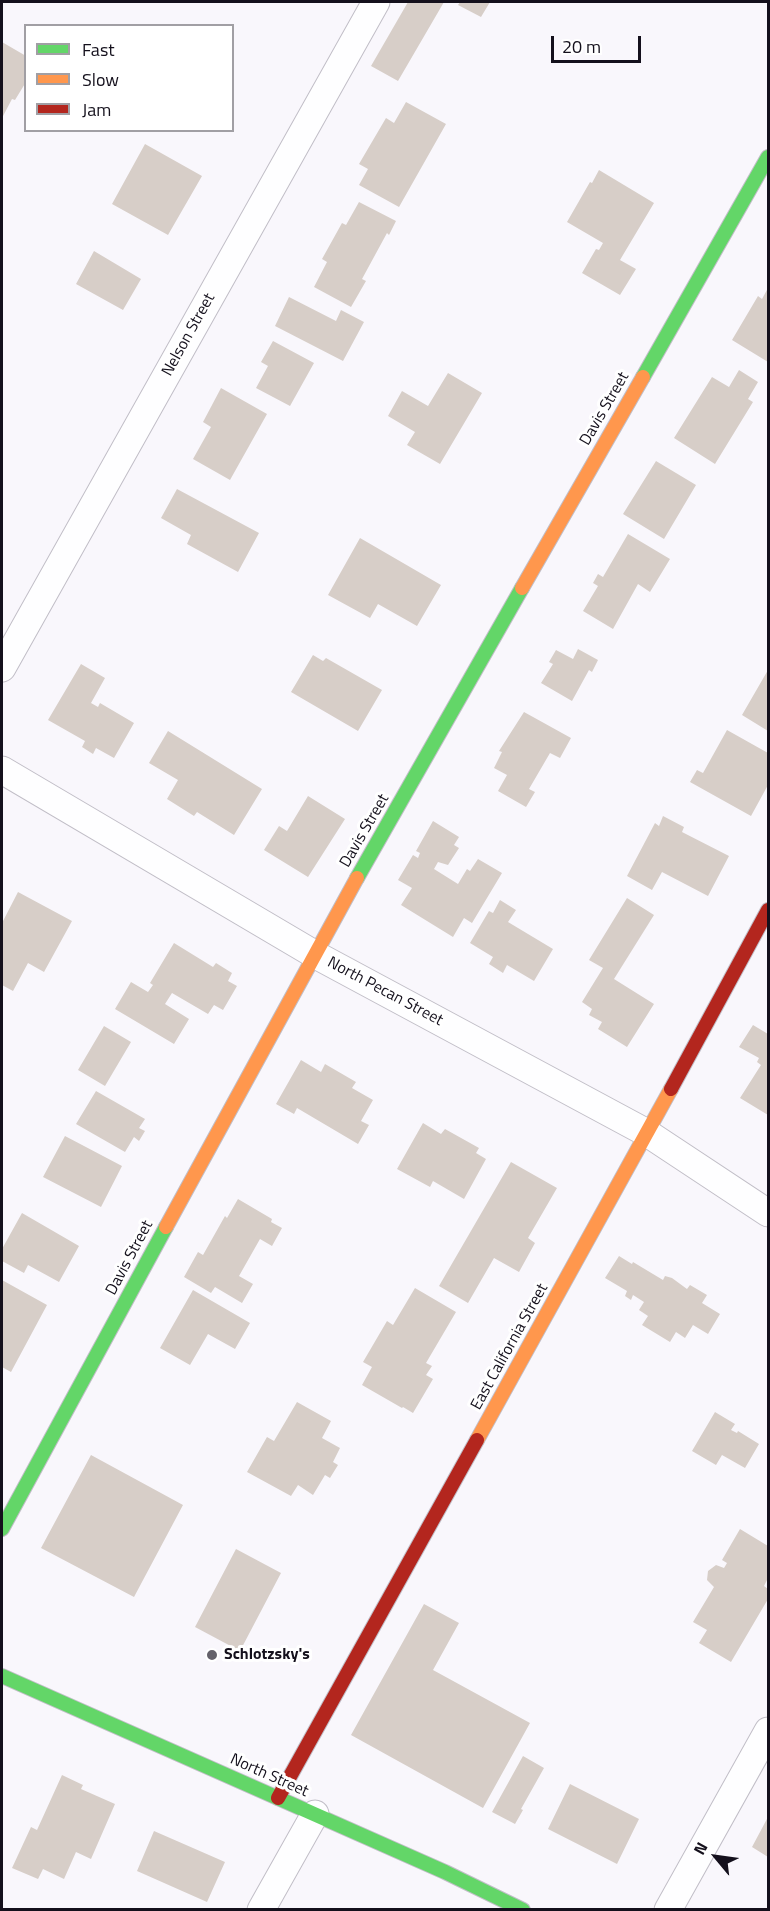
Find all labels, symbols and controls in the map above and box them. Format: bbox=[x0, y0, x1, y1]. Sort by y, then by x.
legend bbox=[24, 24, 234, 132]
scale bar bbox=[554, 24, 644, 62]
text: 20 m bbox=[562, 33, 601, 60]
text: Fast bbox=[82, 36, 115, 63]
text: Slow bbox=[82, 66, 119, 93]
text: Jam bbox=[82, 96, 111, 123]
street label: Nelson Street bbox=[158, 290, 220, 380]
street label: Davis Street bbox=[576, 369, 634, 449]
street label: Davis Street bbox=[336, 791, 394, 871]
street label: North Pecan Street bbox=[324, 953, 446, 1031]
street label: Davis Street bbox=[102, 1217, 158, 1299]
street label: East California Street bbox=[467, 1281, 553, 1413]
place label: Schlotzsky's bbox=[224, 1645, 310, 1665]
marker: Schlotzsky's bbox=[205, 1648, 219, 1662]
street label: North Street bbox=[227, 1750, 311, 1802]
north arrow bbox=[686, 1827, 746, 1887]
text: N bbox=[687, 1838, 713, 1859]

